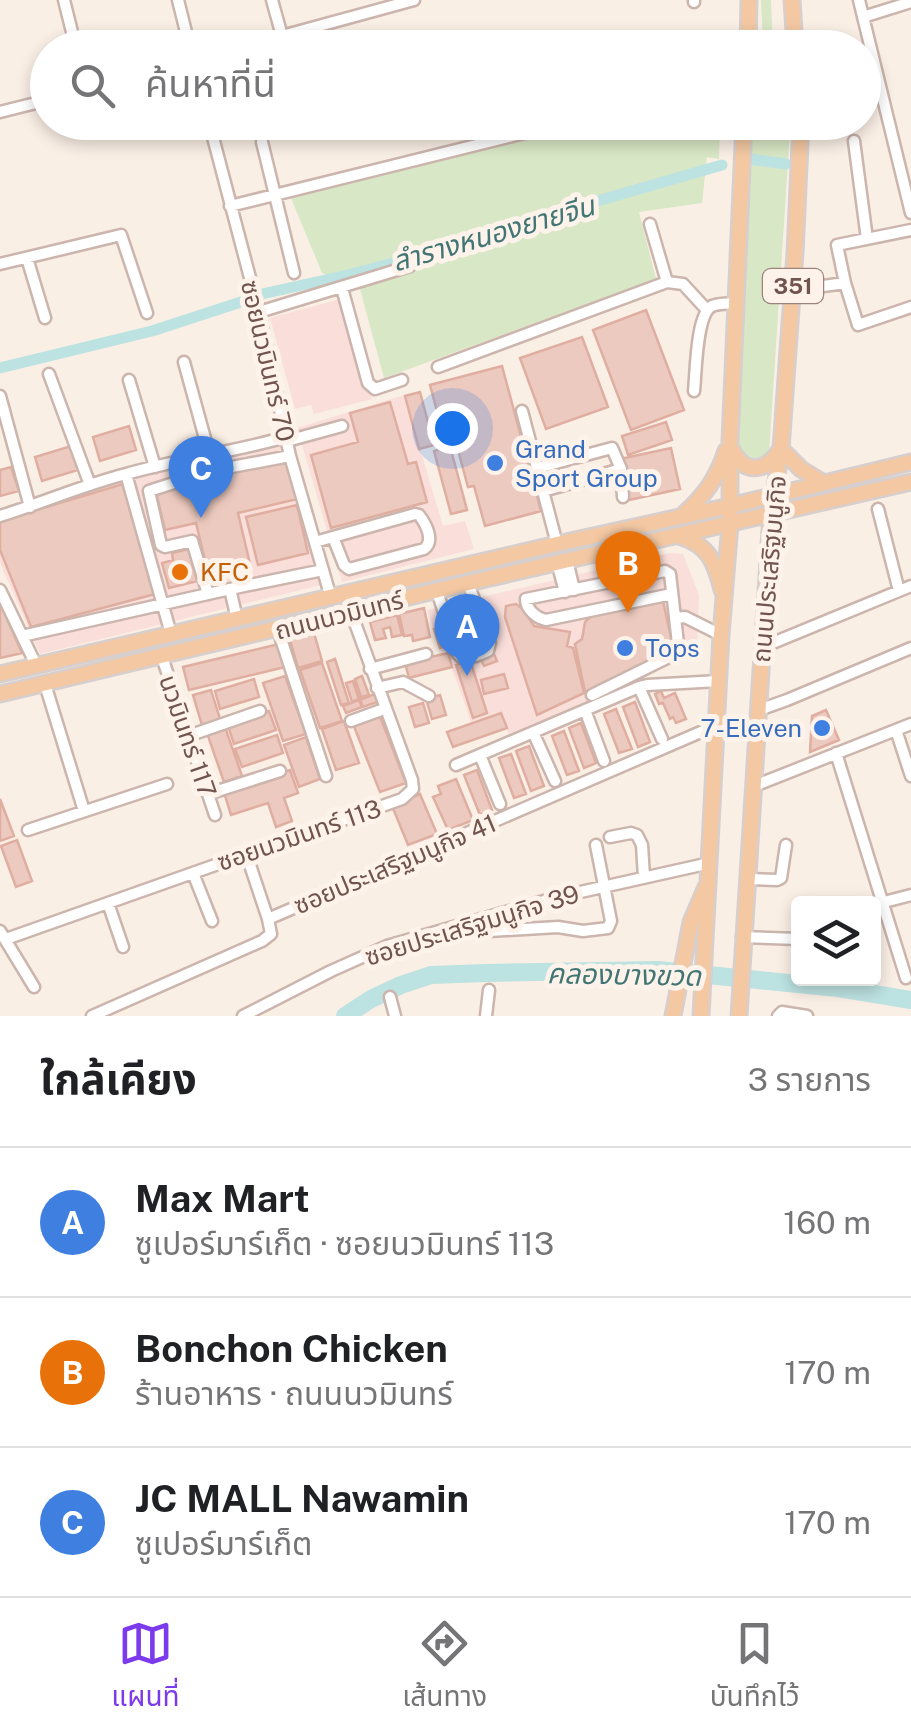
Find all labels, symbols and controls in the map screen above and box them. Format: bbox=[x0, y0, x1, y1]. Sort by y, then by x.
search box bbox=[30, 30, 881, 140]
icon: search bbox=[65, 58, 120, 113]
text: ค้นหาที่นี่ bbox=[145, 61, 276, 106]
water label: ลำรางหนองยายจีน bbox=[388, 188, 600, 278]
road number: 351 bbox=[763, 269, 823, 303]
street label: ซอยนวมินทร์ 70 bbox=[235, 277, 301, 445]
your location bbox=[427, 403, 478, 454]
place label: Grand Sport Group bbox=[515, 434, 658, 493]
pin: C bbox=[168, 436, 234, 518]
marker: Grand Sport Group bbox=[484, 452, 506, 474]
street label: ถนนประเสริฐมนูกิจ bbox=[746, 474, 793, 664]
pin: B bbox=[596, 530, 660, 613]
place label: KFC bbox=[200, 557, 249, 587]
marker: KFC bbox=[169, 561, 191, 583]
street label: ถนนนวมินทร์ bbox=[272, 584, 408, 645]
pin: A bbox=[434, 594, 500, 676]
place label: Tops bbox=[645, 633, 700, 663]
marker: Tops bbox=[614, 637, 636, 659]
street label: นวมินทร์ 117 bbox=[153, 671, 223, 801]
place label: 7-Eleven bbox=[701, 713, 802, 743]
marker: 7-Eleven bbox=[811, 717, 833, 739]
street label: ซอยนวมินทร์ 113 bbox=[213, 793, 385, 877]
street label: ซอยประเสริฐมนูกิจ 41 bbox=[289, 808, 501, 921]
street label: ซอยประเสริฐมนูกิจ 39 bbox=[361, 878, 583, 973]
map controls bbox=[791, 896, 881, 986]
button: layers bbox=[791, 896, 881, 986]
water label: คลองบางขวด bbox=[547, 956, 702, 992]
text: ใกล้เคียง bbox=[40, 1054, 197, 1103]
text: 3 รายการ bbox=[748, 1061, 871, 1098]
text: Max Mart bbox=[135, 1176, 310, 1221]
text: A bbox=[61, 1204, 84, 1241]
text: 160 m bbox=[783, 1204, 871, 1241]
text: ซูเปอร์มาร์เก็ต · ซอยนวมินทร์ 113 bbox=[135, 1225, 554, 1262]
text: Bonchon Chicken bbox=[135, 1326, 448, 1371]
text: B bbox=[62, 1354, 83, 1391]
text: 170 m bbox=[784, 1354, 871, 1391]
text: ร้านอาหาร · ถนนนวมินทร์ bbox=[135, 1375, 453, 1412]
text: JC MALL Nawamin bbox=[135, 1476, 469, 1521]
text: C bbox=[61, 1504, 84, 1541]
text: 170 m bbox=[784, 1504, 871, 1541]
text: ซูเปอร์มาร์เก็ต bbox=[135, 1525, 312, 1562]
tab: แผนที่ bbox=[111, 1616, 180, 1719]
tab: เส้นทาง bbox=[402, 1616, 487, 1719]
tab: บันทึกไว้ bbox=[710, 1616, 800, 1719]

